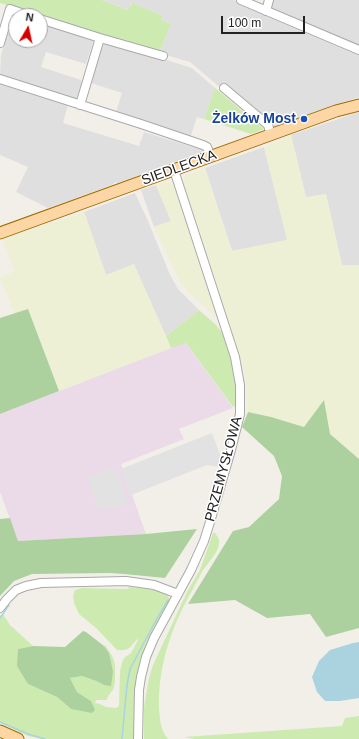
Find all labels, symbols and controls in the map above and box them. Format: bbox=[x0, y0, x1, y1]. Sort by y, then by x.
north arrow bbox=[8, 8, 48, 48]
scale bar bbox=[223, 8, 307, 34]
text: N bbox=[25, 11, 35, 24]
text: 100 m bbox=[228, 16, 261, 30]
place label: Żelków Most bbox=[212, 111, 296, 127]
marker: Żelków Most bbox=[299, 114, 309, 124]
street label: SIEDLECKA bbox=[139, 147, 219, 189]
street label: PRZEMYSŁOWA bbox=[202, 414, 246, 524]

